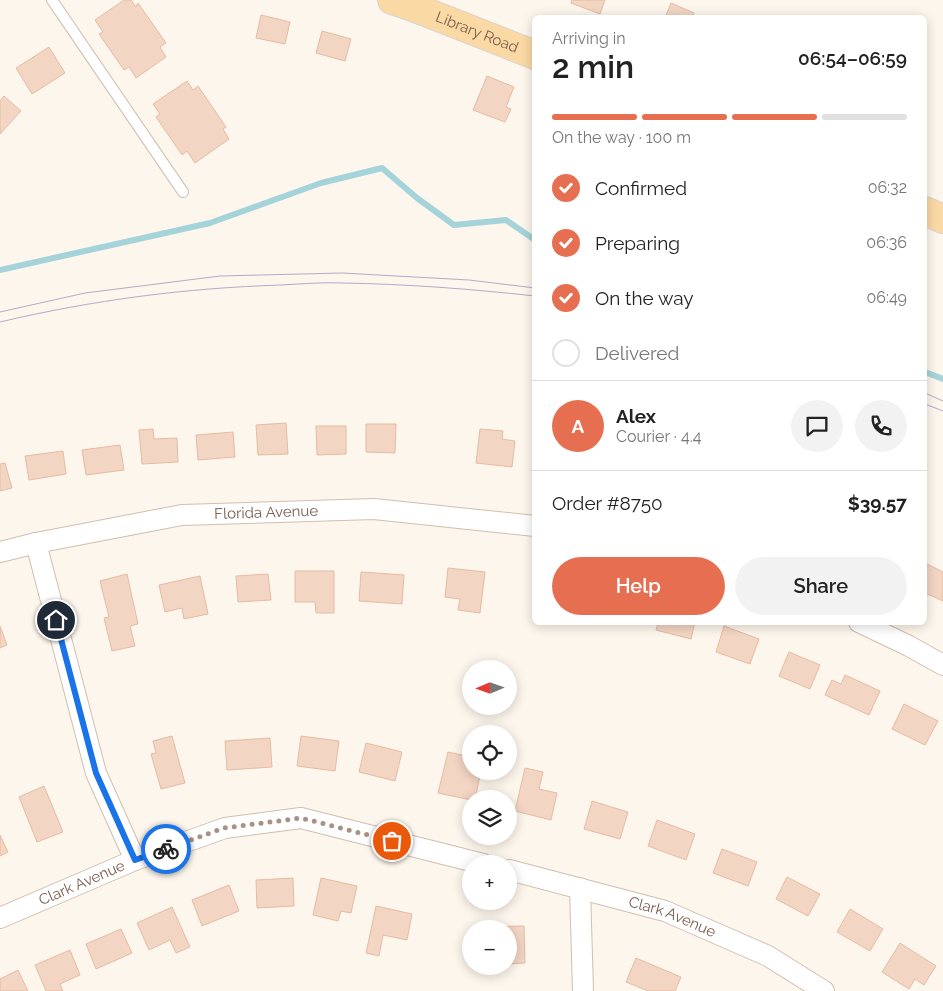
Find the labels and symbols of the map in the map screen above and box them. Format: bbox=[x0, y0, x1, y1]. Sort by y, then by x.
street label: Library Road bbox=[433, 8, 521, 57]
street label: Florida Avenue bbox=[214, 502, 319, 523]
pin bbox=[35, 599, 77, 641]
north arrow bbox=[462, 660, 518, 715]
pin bbox=[371, 820, 413, 862]
courier bbox=[141, 824, 191, 874]
street label: Clark Avenue bbox=[36, 856, 128, 909]
street label: Clark Avenue bbox=[627, 893, 719, 941]

